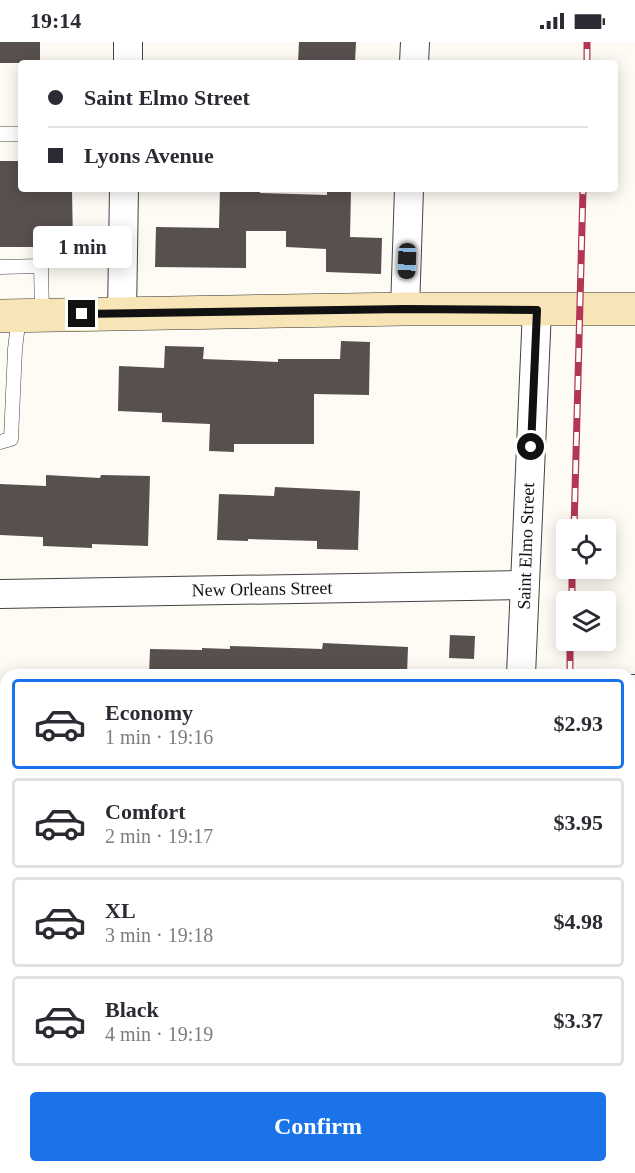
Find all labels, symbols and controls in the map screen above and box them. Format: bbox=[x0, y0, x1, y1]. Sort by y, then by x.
text: 19:14 bbox=[30, 8, 81, 33]
text: Saint Elmo Street bbox=[84, 85, 250, 110]
text: Lyons Avenue bbox=[84, 143, 214, 168]
callout: 1 min bbox=[32, 227, 132, 269]
text: 1 min bbox=[58, 236, 107, 258]
car bbox=[397, 243, 417, 279]
route end bbox=[68, 300, 95, 327]
route start bbox=[517, 433, 544, 460]
street label: Saint Elmo Street bbox=[514, 482, 538, 610]
map controls bbox=[556, 519, 616, 651]
button: locate bbox=[556, 519, 616, 579]
street label: New Orleans Street bbox=[191, 578, 333, 600]
button: layers bbox=[556, 591, 616, 651]
icon: car bbox=[33, 697, 87, 751]
text: Economy bbox=[105, 700, 193, 725]
text: $2.93 bbox=[554, 711, 603, 736]
text: 1 min · 19:16 bbox=[105, 726, 213, 748]
icon: car bbox=[33, 796, 87, 850]
text: Comfort bbox=[105, 799, 186, 824]
text: $3.95 bbox=[554, 810, 603, 835]
text: 2 min · 19:17 bbox=[105, 825, 213, 847]
icon: car bbox=[33, 895, 87, 949]
text: XL bbox=[105, 898, 136, 923]
text: $4.98 bbox=[554, 909, 603, 934]
text: 3 min · 19:18 bbox=[105, 924, 213, 946]
icon: car bbox=[33, 994, 87, 1048]
text: Black bbox=[105, 997, 159, 1022]
text: $3.37 bbox=[554, 1008, 603, 1033]
text: 4 min · 19:19 bbox=[105, 1023, 213, 1045]
button: Confirm bbox=[30, 1092, 606, 1161]

